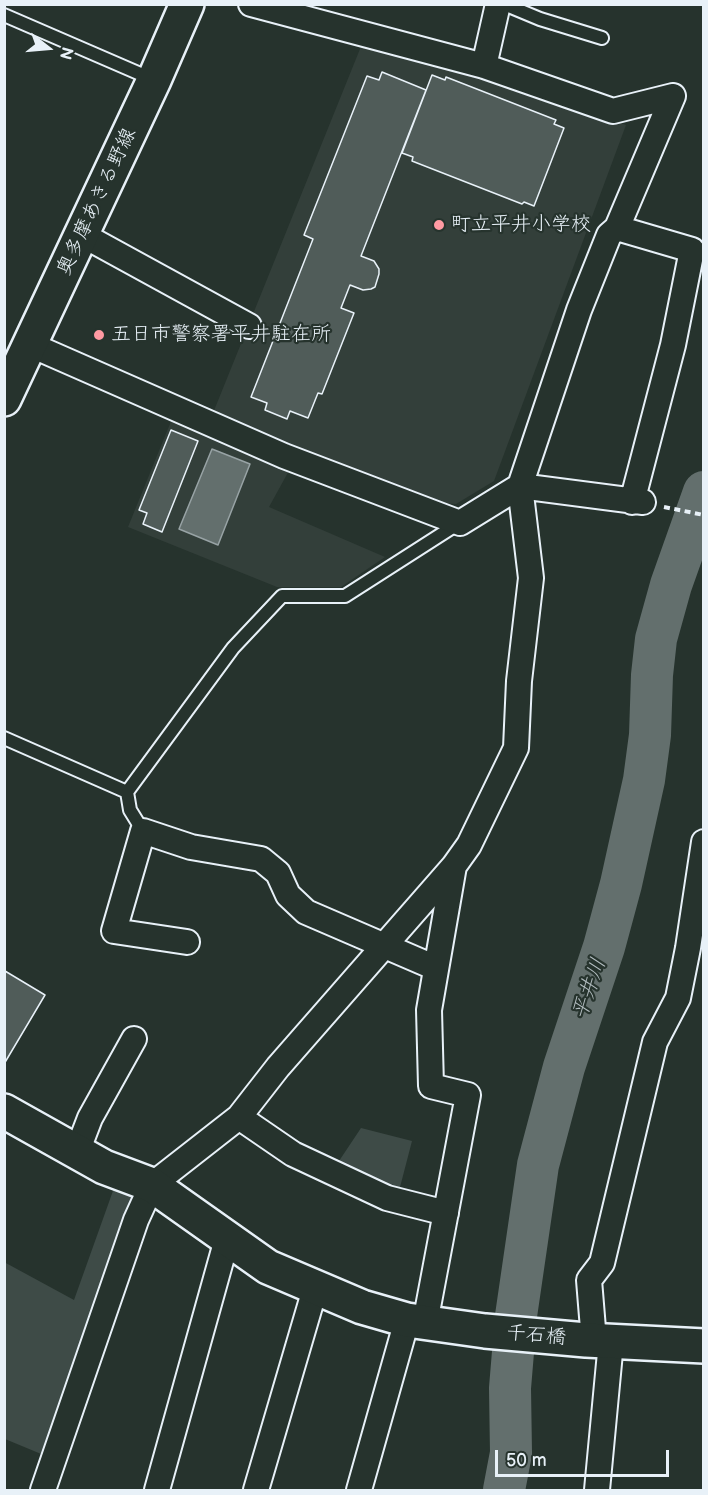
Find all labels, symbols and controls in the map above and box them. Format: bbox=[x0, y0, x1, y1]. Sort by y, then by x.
north arrow bbox=[18, 18, 78, 78]
text: N bbox=[55, 45, 77, 62]
street label: 奥多摩あきる野線 bbox=[52, 124, 142, 280]
place label: 町立平井小学校 bbox=[451, 213, 591, 237]
marker: 町立平井小学校 bbox=[432, 218, 446, 232]
place label: 五日市警察署平井駐在所 bbox=[111, 323, 331, 347]
marker: 五日市警察署平井駐在所 bbox=[92, 328, 106, 342]
water label: 平井川 bbox=[568, 955, 612, 1023]
street label: 千石橋 bbox=[505, 1321, 567, 1351]
scale bar bbox=[498, 1438, 672, 1476]
text: 50 m bbox=[506, 1450, 547, 1471]

